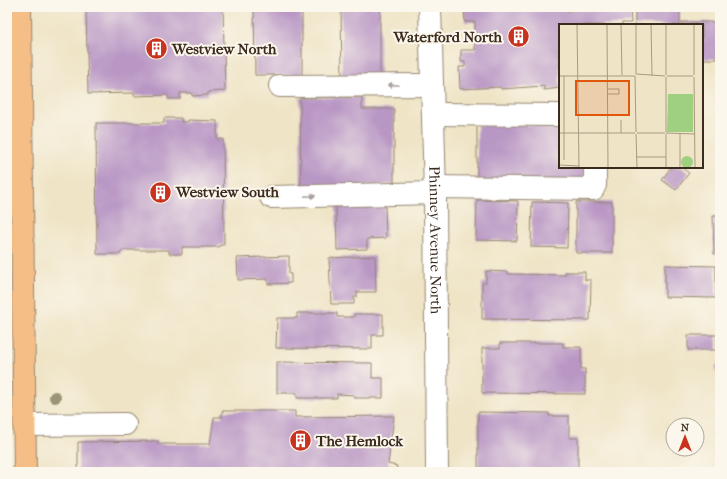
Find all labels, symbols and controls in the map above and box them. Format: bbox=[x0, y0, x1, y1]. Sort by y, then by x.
building icon: Waterford North bbox=[505, 24, 531, 50]
inset map bbox=[559, 24, 703, 168]
place label: Waterford North bbox=[393, 28, 503, 46]
building icon: Westview North bbox=[143, 36, 169, 62]
place label: Westview North bbox=[171, 40, 277, 58]
one-way arrow bbox=[386, 82, 399, 88]
street label: Phinney Avenue North bbox=[425, 166, 445, 315]
building icon: Westview South bbox=[147, 179, 173, 205]
place label: Westview South bbox=[175, 183, 280, 201]
one-way arrow bbox=[304, 193, 316, 200]
north arrow bbox=[665, 417, 705, 457]
text: N bbox=[681, 421, 690, 434]
building icon: The Hemlock bbox=[288, 428, 314, 454]
place label: The Hemlock bbox=[315, 432, 404, 450]

